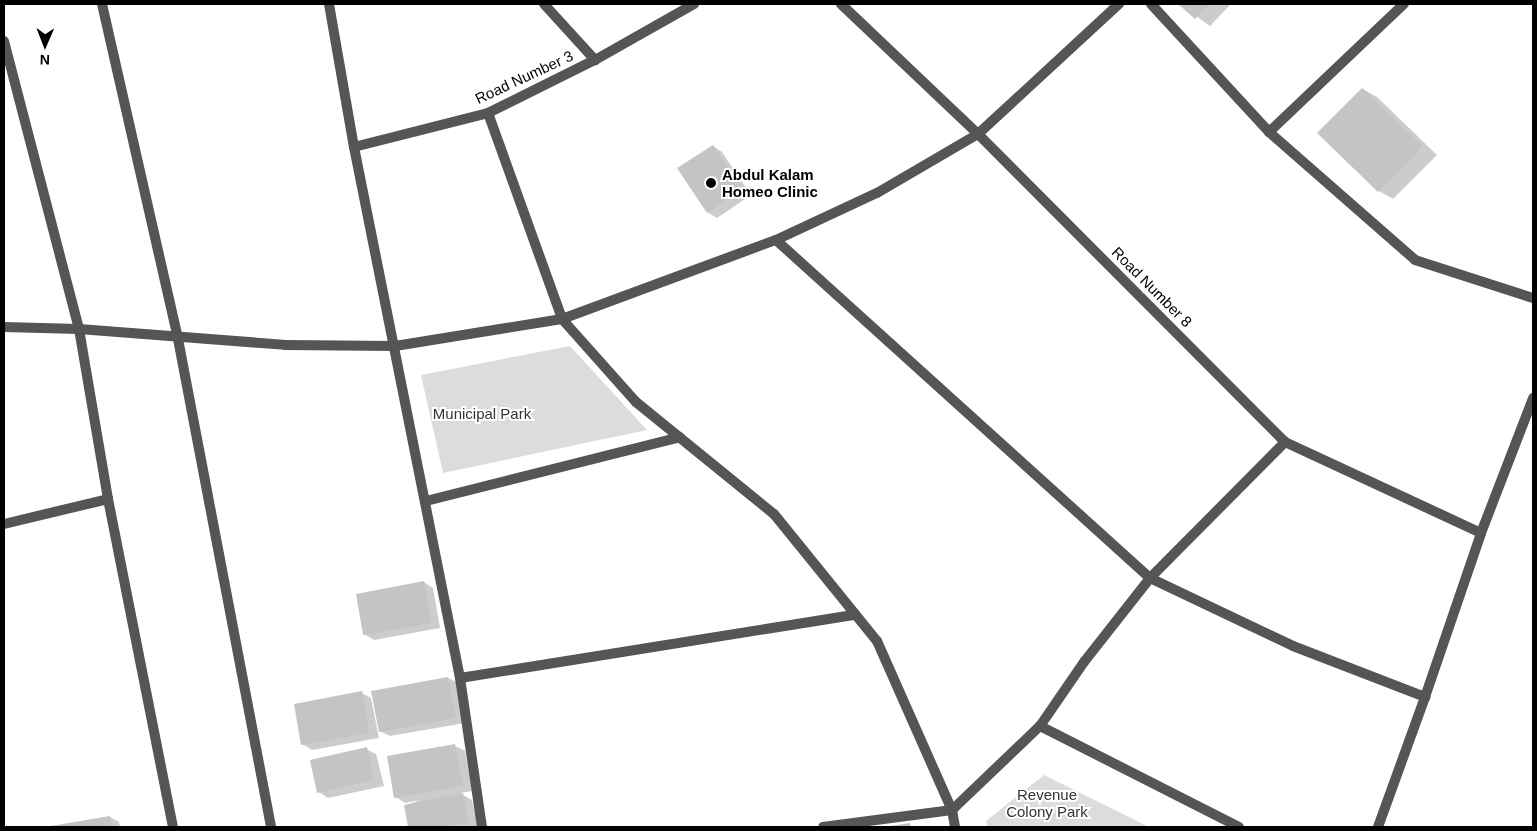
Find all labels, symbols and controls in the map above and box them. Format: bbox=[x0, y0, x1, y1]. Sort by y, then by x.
north arrow bbox=[20, 20, 70, 70]
street label: Road Number 3 bbox=[472, 46, 576, 108]
text: N bbox=[40, 52, 50, 68]
place label: Abdul Kalam Homeo Clinic bbox=[722, 165, 818, 200]
marker: Abdul Kalam Homeo Clinic bbox=[704, 176, 718, 190]
street label: Road Number 8 bbox=[1108, 243, 1196, 331]
park label: Municipal Park bbox=[433, 405, 531, 423]
park label: Revenue Colony Park bbox=[1006, 785, 1088, 820]

